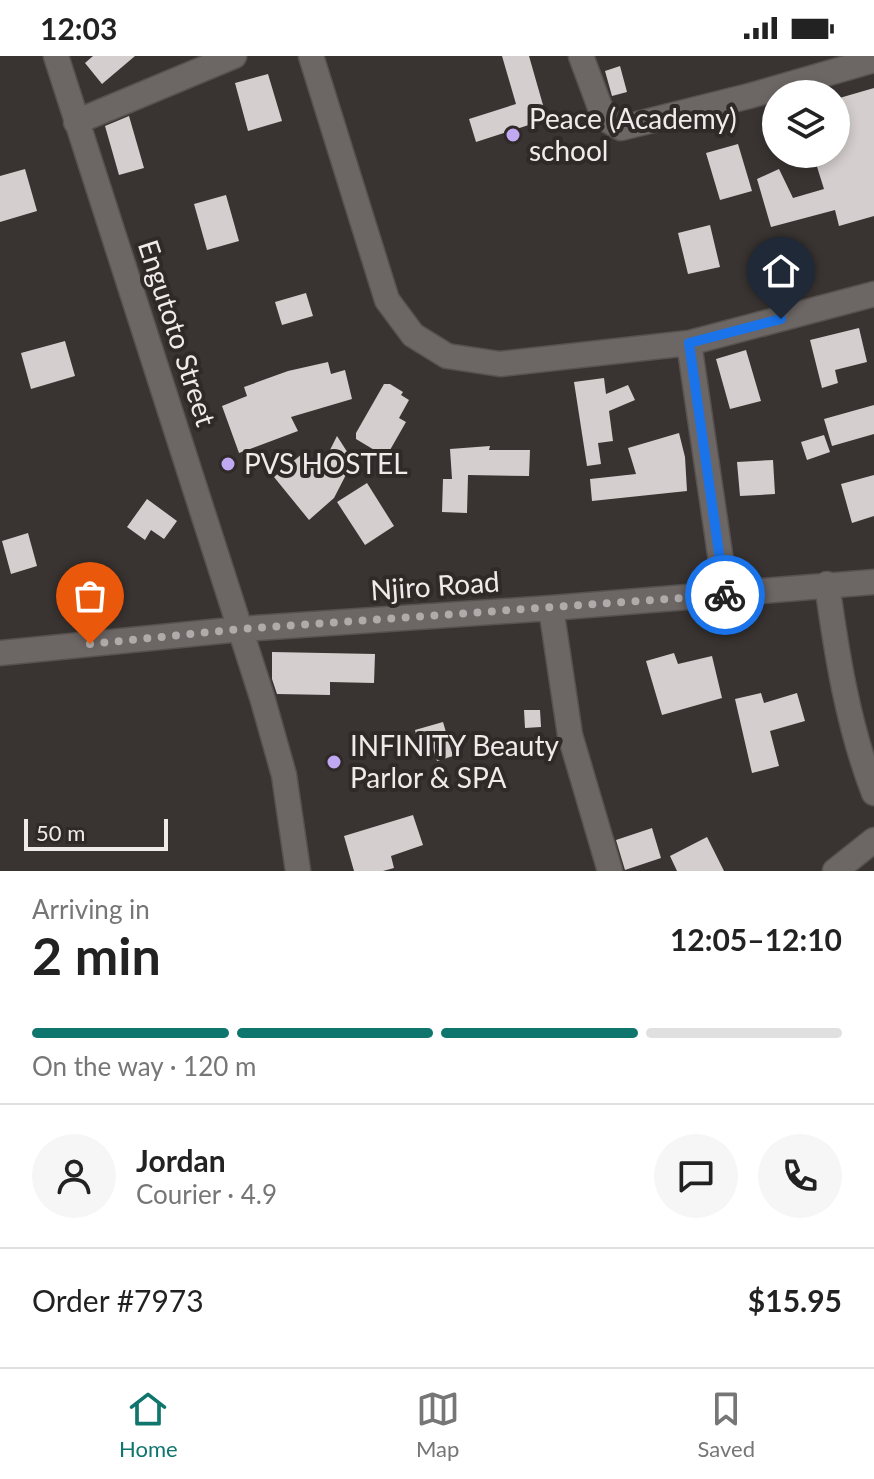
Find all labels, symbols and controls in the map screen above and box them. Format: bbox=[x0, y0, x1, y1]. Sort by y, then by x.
text: 12:03 bbox=[40, 10, 117, 46]
map controls bbox=[762, 80, 850, 168]
button: layers bbox=[762, 80, 850, 168]
place label: Peace (Academy) school bbox=[529, 101, 737, 167]
marker: Peace (Academy) school bbox=[504, 126, 522, 144]
street label: Engutoto Street bbox=[132, 235, 224, 430]
pin bbox=[747, 237, 815, 319]
icon: home bbox=[759, 249, 803, 293]
place label: PVS HOSTEL bbox=[244, 446, 408, 480]
marker: PVS HOSTEL bbox=[219, 455, 237, 473]
courier bbox=[685, 555, 765, 635]
pin bbox=[56, 562, 124, 644]
street label: Njiro Road bbox=[369, 564, 501, 606]
icon: bike bbox=[703, 573, 747, 617]
icon: bag bbox=[68, 574, 112, 618]
place label: INFINITY Beauty Parlor & SPA bbox=[350, 728, 559, 794]
marker: INFINITY Beauty Parlor & SPA bbox=[325, 753, 343, 771]
scale bar bbox=[24, 815, 168, 851]
text: 50 m bbox=[36, 819, 85, 846]
text: Arriving in bbox=[32, 893, 150, 925]
text: 12:05–12:10 bbox=[670, 921, 842, 957]
text: 2 min bbox=[32, 924, 161, 986]
text: On the way · 120 m bbox=[32, 1050, 256, 1082]
button: person bbox=[32, 1134, 116, 1218]
button: chat bbox=[654, 1134, 738, 1218]
button: phone bbox=[758, 1134, 842, 1218]
text: Jordan bbox=[136, 1142, 226, 1178]
text: Courier · 4.9 bbox=[136, 1178, 277, 1210]
text: Order #7973 bbox=[32, 1282, 204, 1318]
text: $15.95 bbox=[748, 1282, 842, 1318]
tab: Home bbox=[119, 1387, 178, 1462]
tab: Map bbox=[416, 1387, 460, 1462]
tab: Saved bbox=[698, 1387, 755, 1462]

